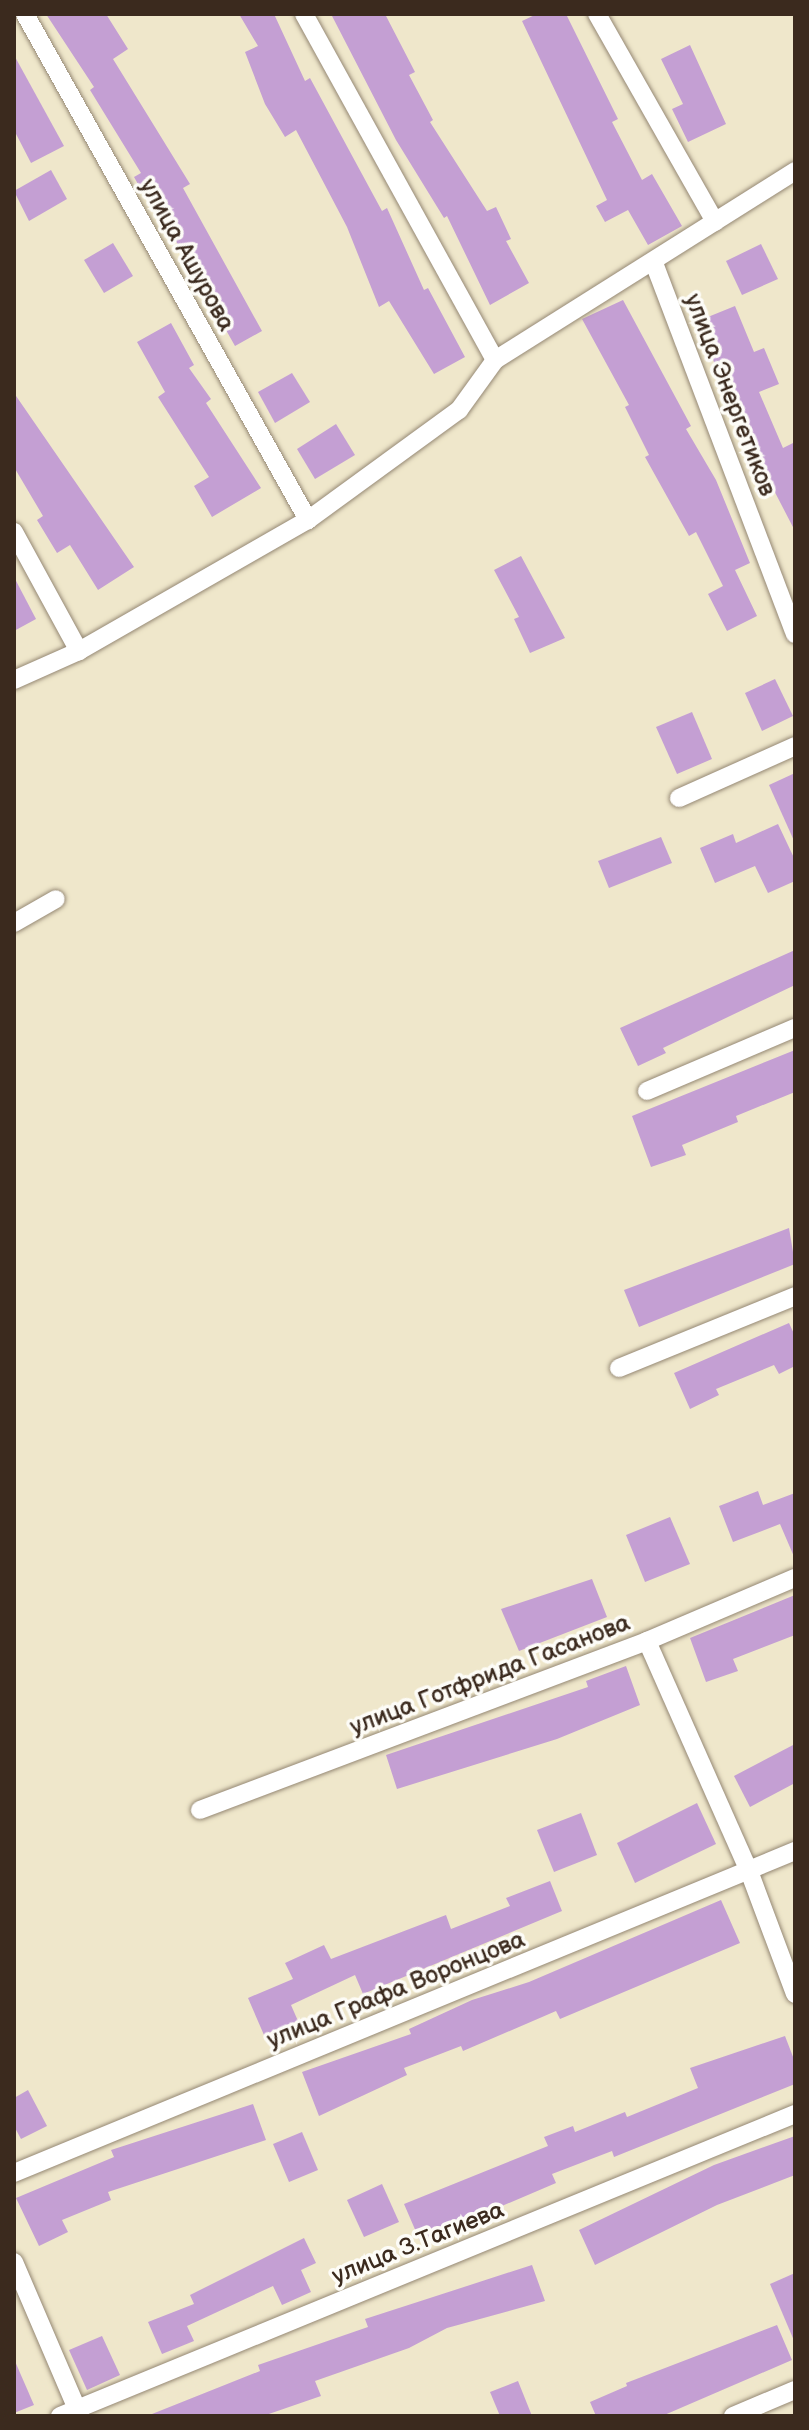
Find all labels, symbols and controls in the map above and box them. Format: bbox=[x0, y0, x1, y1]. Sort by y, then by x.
street label: улица Ашурова bbox=[133, 174, 241, 336]
street label: улица Энергетиков bbox=[678, 290, 782, 500]
street label: улица Готфрида Гасанова bbox=[346, 1608, 634, 1742]
street label: улица Графа Воронцова bbox=[263, 1925, 529, 2055]
street label: улица З.Тагиева bbox=[328, 2195, 508, 2291]

